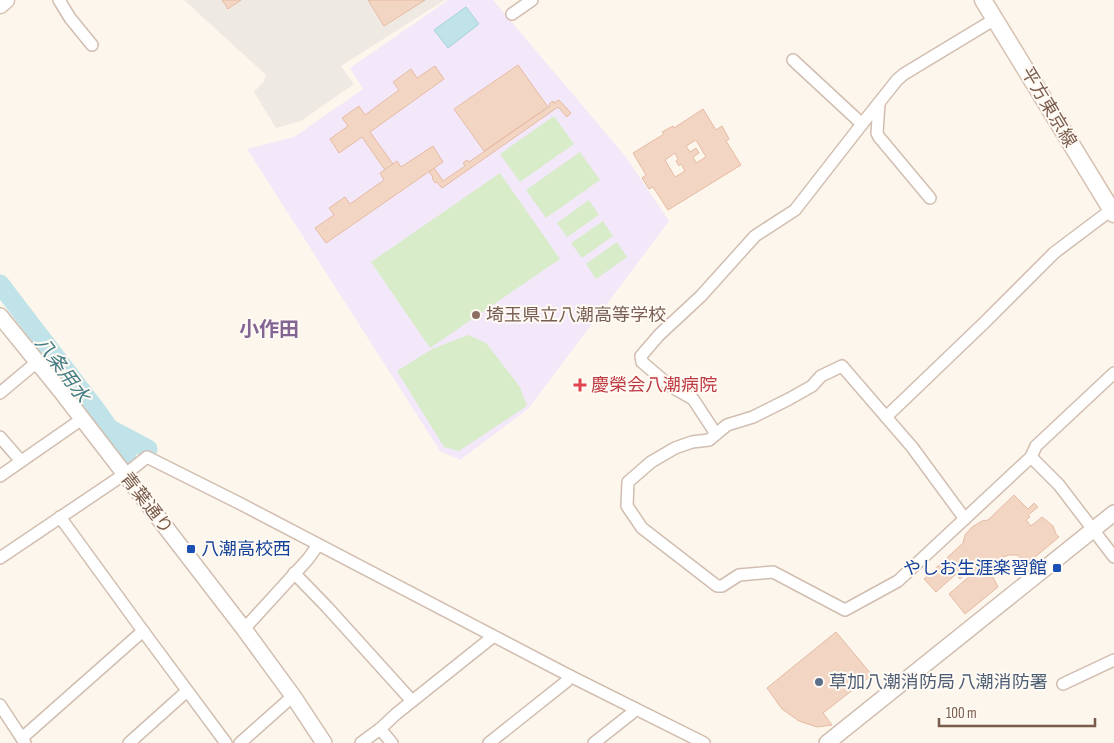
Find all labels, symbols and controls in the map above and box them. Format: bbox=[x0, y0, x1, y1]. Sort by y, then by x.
street label: 平方東京線 bbox=[1016, 63, 1081, 151]
place label: 埼玉県立八潮高等学校 bbox=[486, 305, 666, 326]
marker: 埼玉県立八潮高等学校 bbox=[470, 309, 482, 321]
district label: 小作田 bbox=[239, 318, 299, 342]
water label: 八条用水 bbox=[30, 333, 95, 409]
place label: 慶榮会八潮病院 bbox=[591, 375, 717, 396]
marker: 慶榮会八潮病院 bbox=[573, 378, 587, 392]
street label: 青葉通り bbox=[116, 468, 177, 538]
place label: 八潮高校西 bbox=[201, 539, 291, 560]
marker: 八潮高校西 bbox=[185, 543, 197, 555]
place label: やしお生涯楽習館 bbox=[903, 558, 1047, 579]
marker: やしお生涯楽習館 bbox=[1051, 562, 1063, 574]
place label: 草加八潮消防局 八潮消防署 bbox=[829, 672, 1048, 693]
marker: 草加八潮消防局 八潮消防署 bbox=[813, 676, 825, 688]
scale bar bbox=[939, 696, 1095, 728]
text: 100 m bbox=[946, 704, 977, 723]

